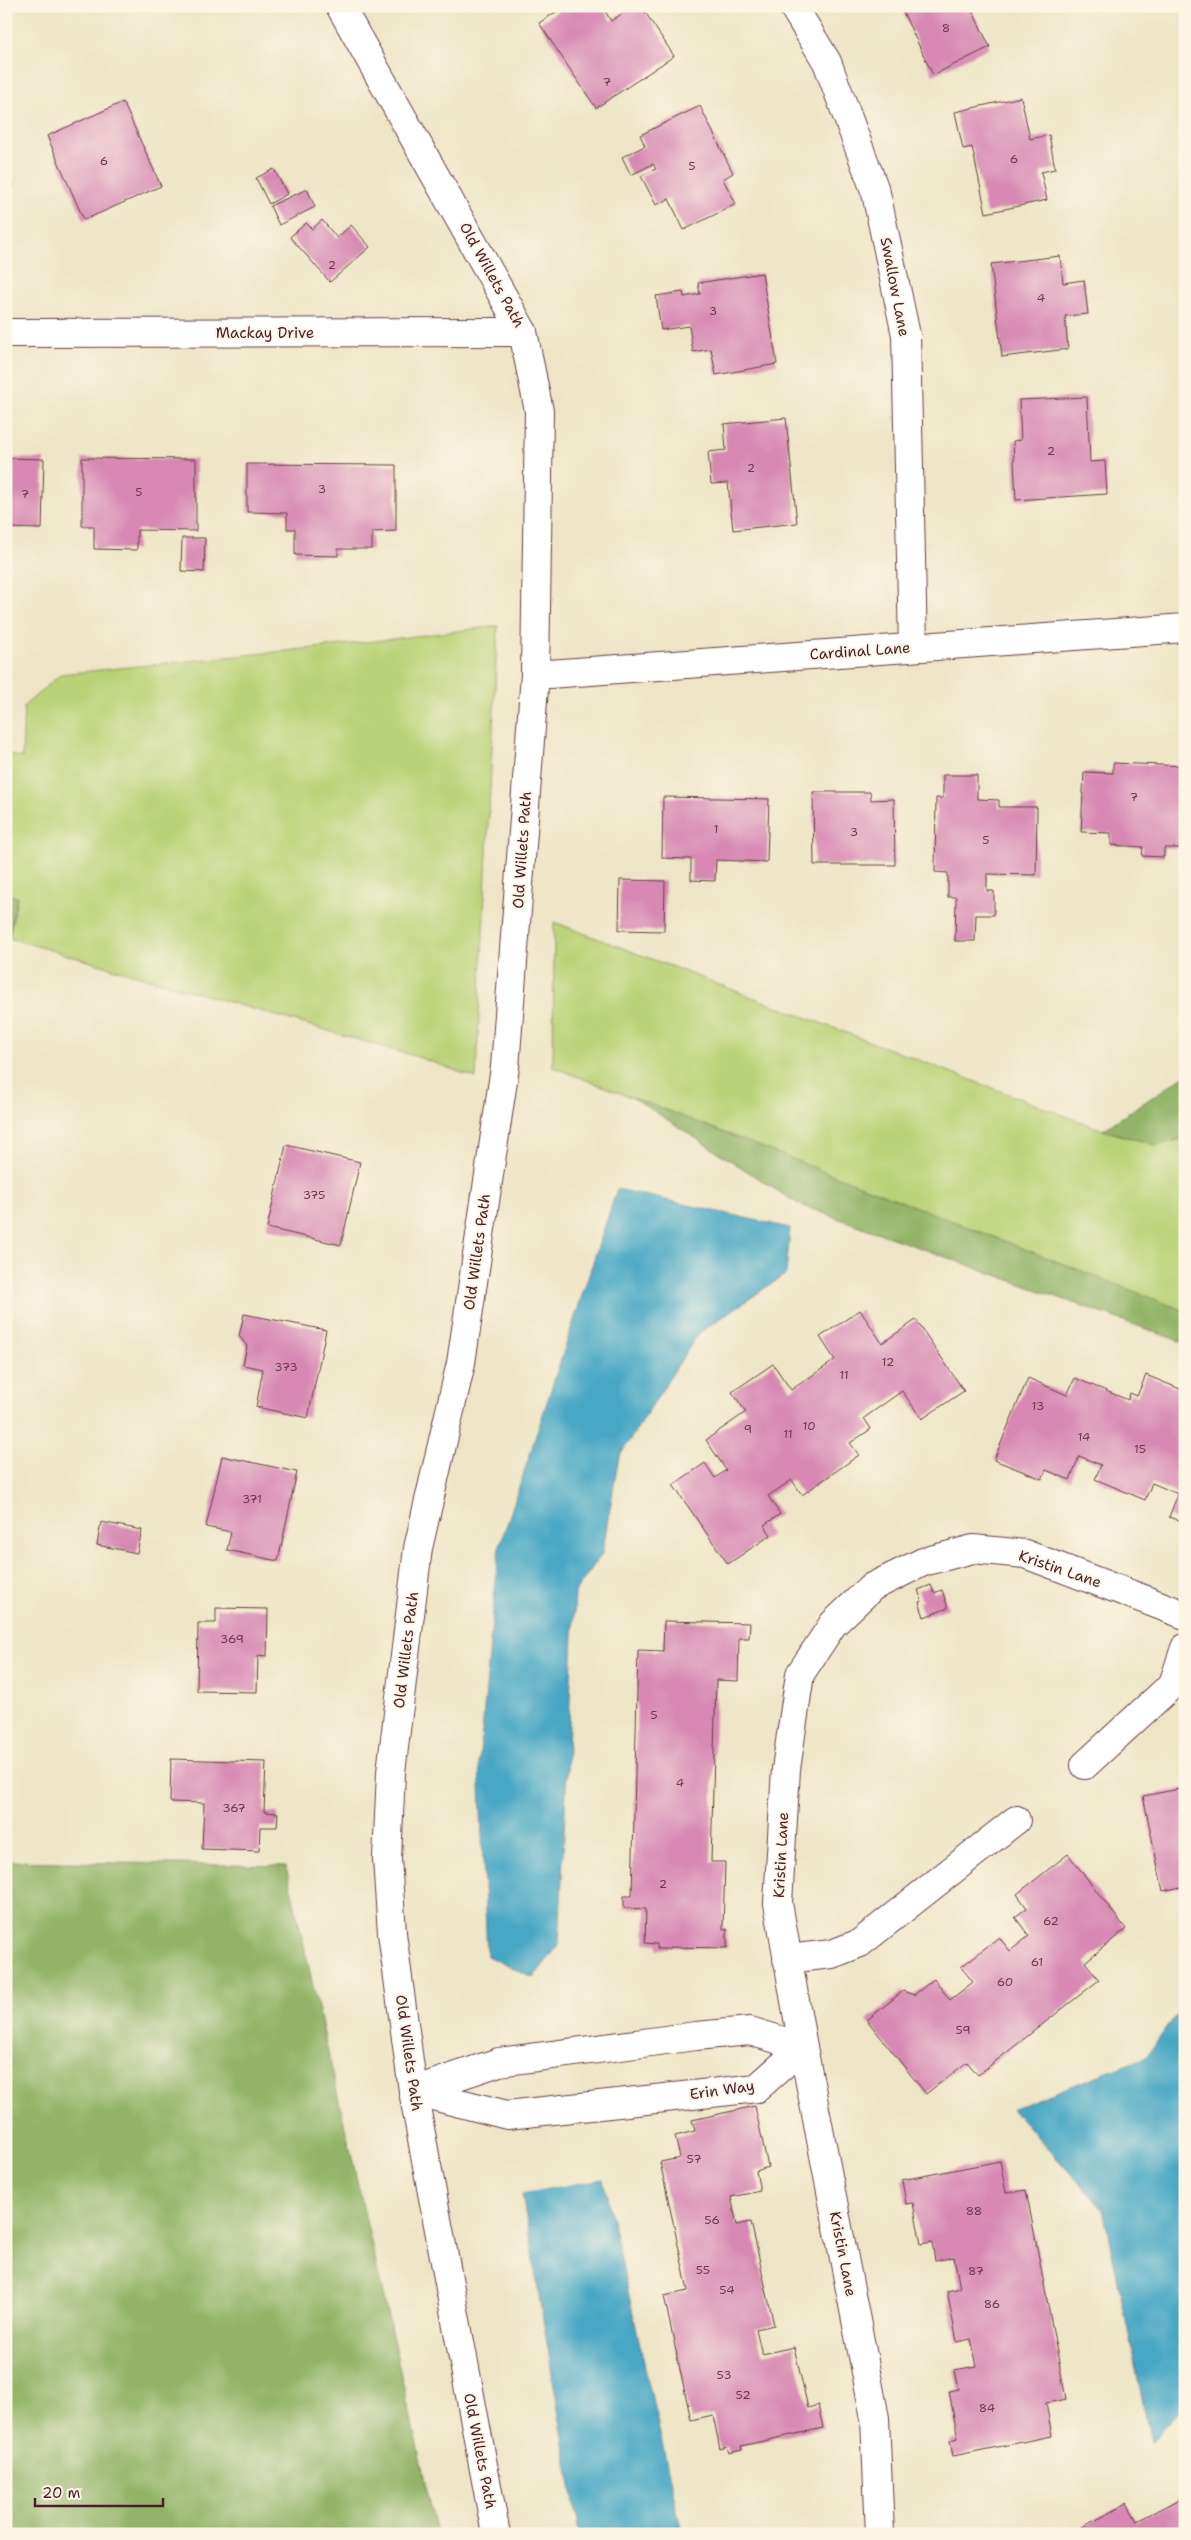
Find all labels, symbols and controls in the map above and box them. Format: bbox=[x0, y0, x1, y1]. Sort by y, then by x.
house number: 8 bbox=[942, 20, 950, 36]
house number: 7 bbox=[603, 74, 611, 90]
house number: 6 bbox=[1010, 151, 1018, 167]
house number: 6 bbox=[100, 153, 108, 169]
house number: 5 bbox=[688, 158, 696, 174]
street label: Old Willets Path bbox=[455, 219, 529, 331]
street label: Swallow Lane bbox=[876, 236, 914, 338]
house number: 2 bbox=[328, 257, 336, 273]
house number: 4 bbox=[1037, 290, 1045, 306]
house number: 3 bbox=[709, 303, 717, 319]
street label: Mackay Drive bbox=[216, 323, 314, 343]
house number: 2 bbox=[1047, 443, 1055, 459]
house number: 2 bbox=[747, 460, 755, 476]
house number: 3 bbox=[318, 481, 326, 497]
house number: 5 bbox=[135, 484, 143, 500]
house number: 7 bbox=[21, 486, 29, 502]
street label: Cardinal Lane bbox=[809, 637, 911, 665]
house number: 7 bbox=[1130, 789, 1138, 805]
street label: Old Willets Path bbox=[508, 791, 536, 909]
house number: 1 bbox=[713, 821, 719, 837]
house number: 3 bbox=[850, 824, 858, 840]
house number: 5 bbox=[982, 832, 990, 848]
house number: 375 bbox=[303, 1187, 325, 1203]
street label: Old Willets Path bbox=[459, 1192, 495, 1312]
house number: 12 bbox=[882, 1354, 894, 1370]
house number: 373 bbox=[274, 1359, 298, 1375]
house number: 11 bbox=[839, 1367, 849, 1383]
house number: 13 bbox=[1032, 1398, 1044, 1414]
house number: 10 bbox=[802, 1418, 816, 1434]
house number: 9 bbox=[744, 1421, 752, 1437]
house number: 11 bbox=[783, 1426, 793, 1442]
house number: 14 bbox=[1078, 1429, 1090, 1445]
house number: 15 bbox=[1134, 1441, 1146, 1457]
house number: 371 bbox=[242, 1491, 262, 1507]
street label: Kristin Lane bbox=[1016, 1545, 1104, 1593]
street label: Old Willets Path bbox=[389, 1590, 423, 1710]
house number: 369 bbox=[220, 1631, 244, 1647]
house number: 5 bbox=[650, 1707, 658, 1723]
house number: 4 bbox=[676, 1775, 684, 1791]
house number: 367 bbox=[222, 1800, 246, 1816]
street label: Kristin Lane bbox=[769, 1811, 793, 1899]
house number: 2 bbox=[659, 1876, 667, 1892]
house number: 62 bbox=[1043, 1913, 1059, 1929]
house number: 61 bbox=[1031, 1954, 1043, 1970]
house number: 60 bbox=[997, 1974, 1013, 1990]
street label: Old Willets Path bbox=[391, 1993, 427, 2113]
house number: 59 bbox=[955, 2022, 971, 2038]
street label: Erin Way bbox=[688, 2076, 756, 2104]
house number: 57 bbox=[686, 2151, 702, 2167]
house number: 88 bbox=[966, 2203, 982, 2219]
street label: Kristin Lane bbox=[825, 2210, 861, 2298]
house number: 56 bbox=[704, 2212, 720, 2228]
house number: 55 bbox=[696, 2262, 710, 2278]
house number: 87 bbox=[968, 2263, 984, 2279]
house number: 54 bbox=[719, 2282, 735, 2298]
house number: 86 bbox=[984, 2296, 1000, 2312]
house number: 53 bbox=[716, 2367, 732, 2383]
house number: 52 bbox=[735, 2387, 751, 2403]
street label: Old Willets Path bbox=[459, 2391, 501, 2511]
house number: 84 bbox=[979, 2400, 995, 2416]
scale bar bbox=[35, 2475, 162, 2507]
text: 20 m bbox=[42, 2483, 81, 2503]

